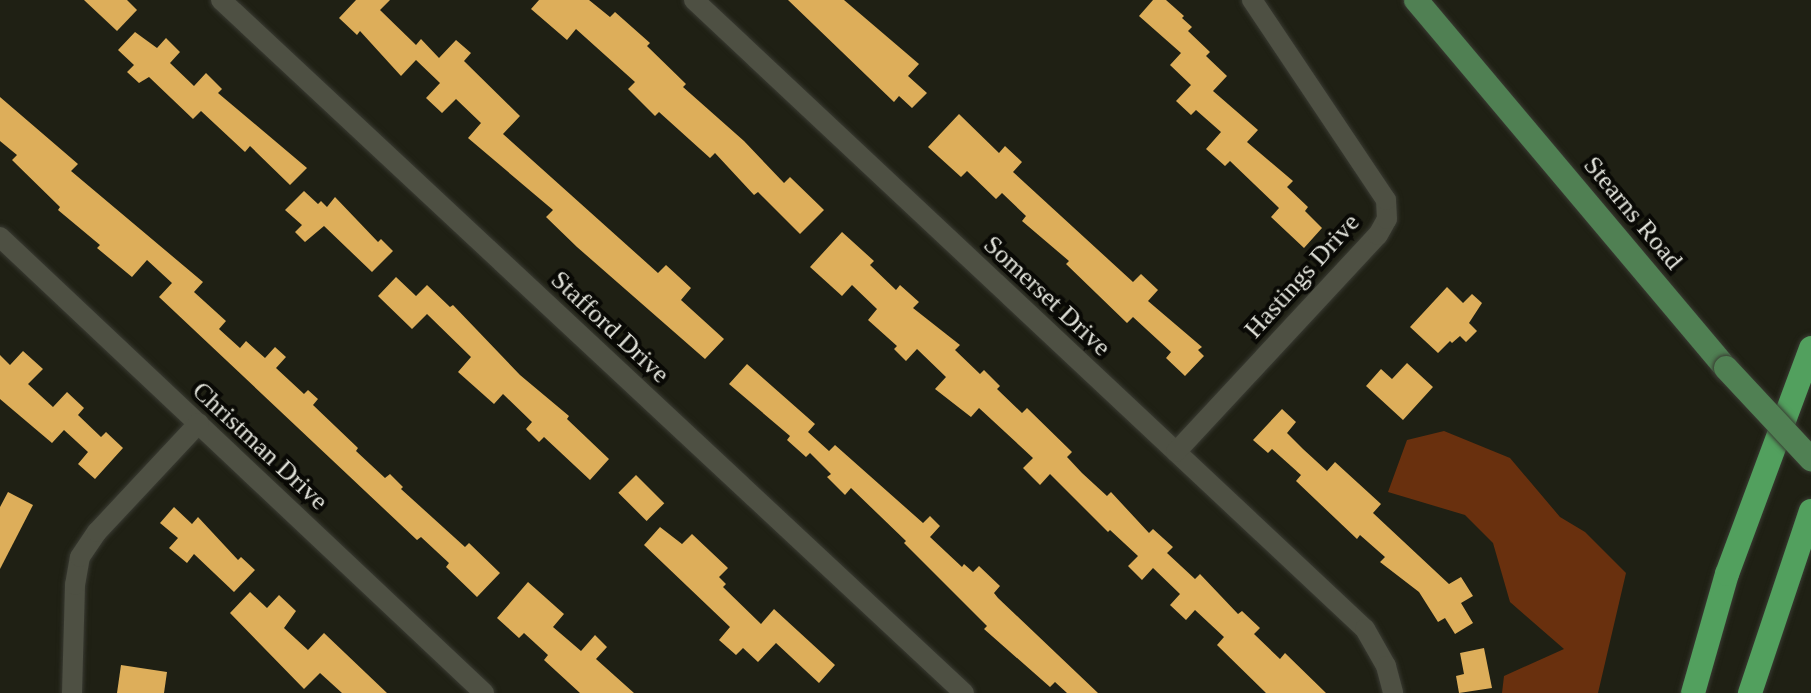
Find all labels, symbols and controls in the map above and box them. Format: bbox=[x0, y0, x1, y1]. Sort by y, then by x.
street label: Stearns Road bbox=[1577, 150, 1689, 276]
street label: Hastings Drive bbox=[1238, 207, 1366, 345]
street label: Somerset Drive bbox=[977, 229, 1117, 363]
street label: Stafford Drive bbox=[544, 264, 676, 390]
street label: Christman Drive bbox=[186, 375, 334, 517]

